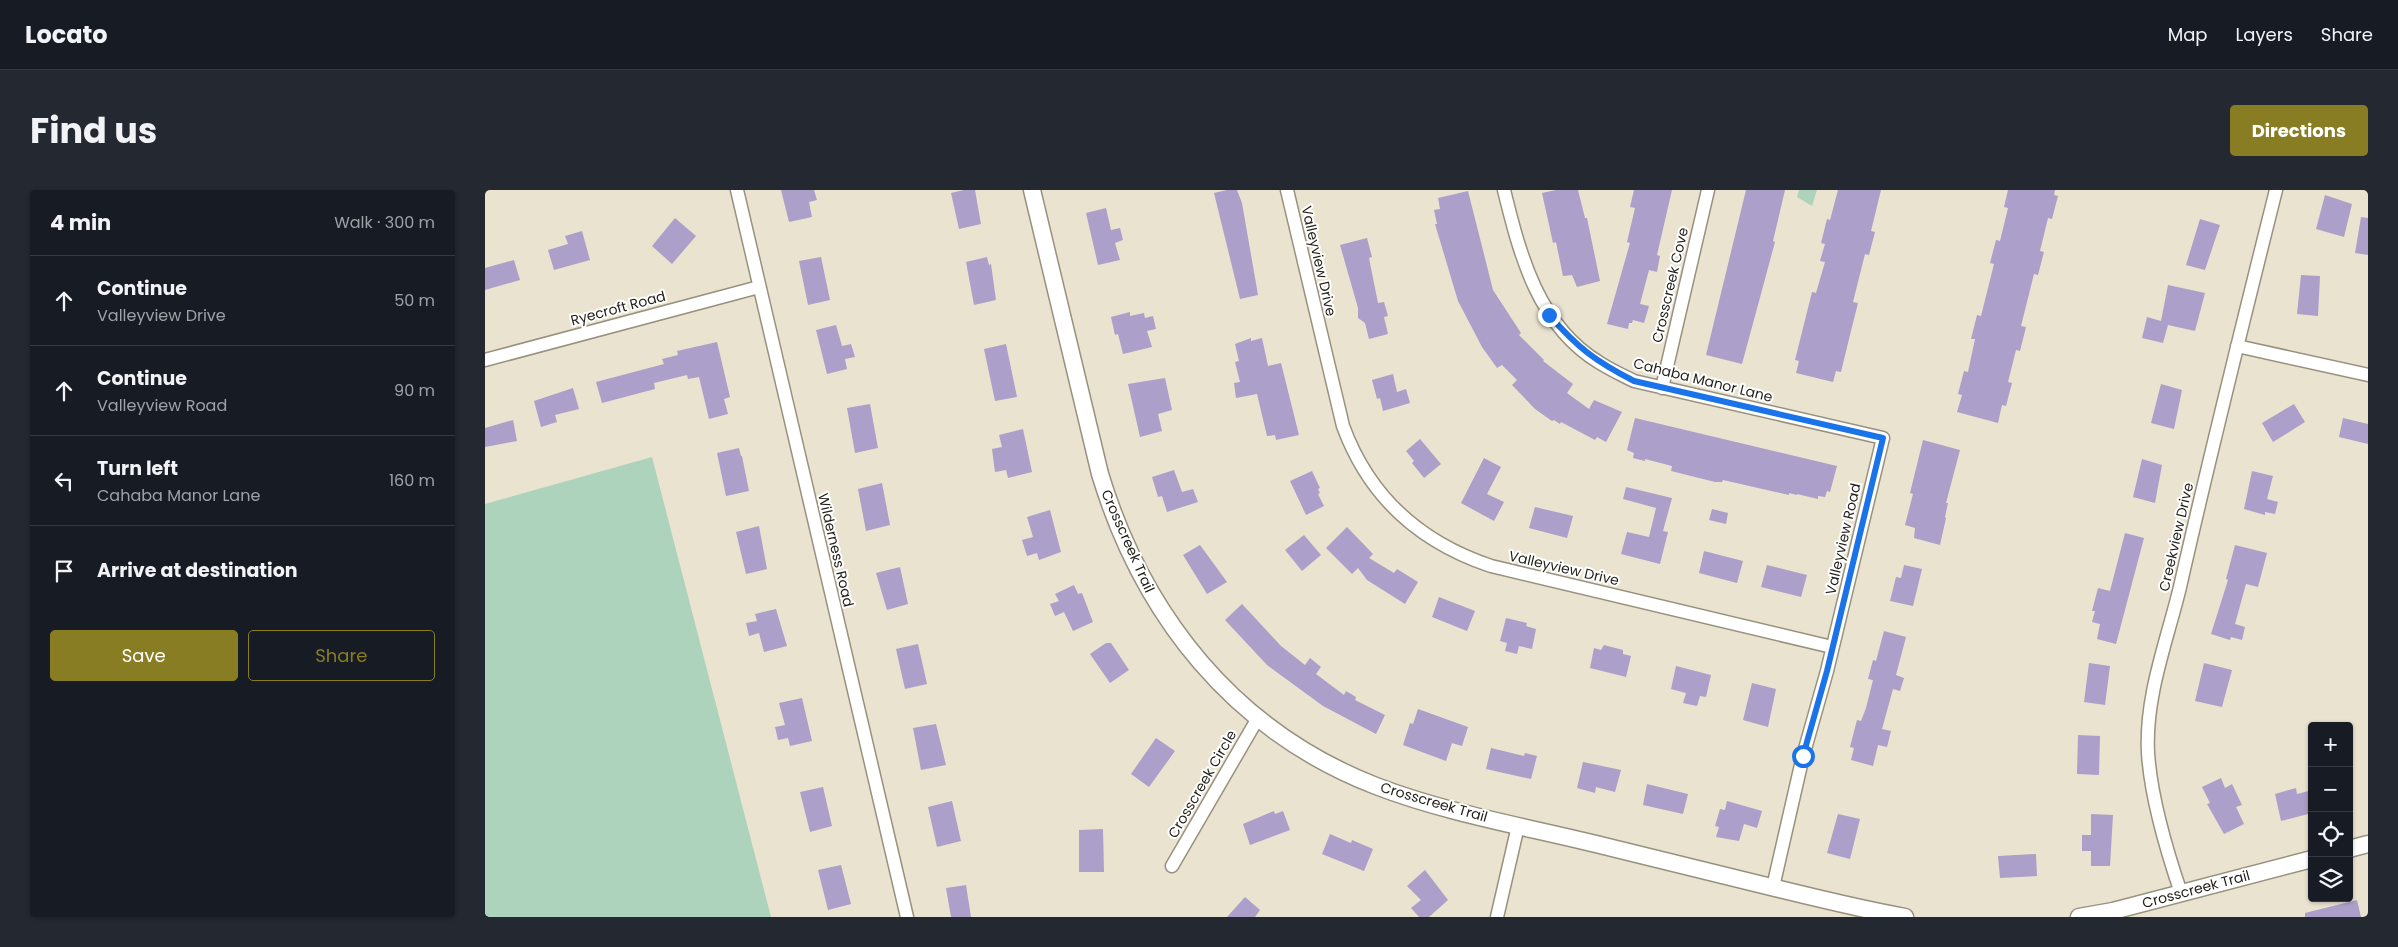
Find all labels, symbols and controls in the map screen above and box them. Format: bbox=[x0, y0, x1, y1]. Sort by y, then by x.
text: Locato bbox=[25, 18, 108, 51]
text: Map bbox=[2168, 22, 2208, 47]
text: Layers bbox=[2236, 22, 2293, 47]
text: Share bbox=[2321, 22, 2373, 47]
button: Directions bbox=[2230, 105, 2368, 156]
text: Find us bbox=[30, 106, 157, 155]
street label: Valleyview Drive bbox=[1297, 204, 1341, 318]
text: 4 min bbox=[50, 208, 111, 237]
text: Walk · 300 m bbox=[334, 211, 435, 234]
street label: Crosscreek Cove bbox=[1647, 225, 1693, 345]
text: Continue bbox=[97, 275, 187, 302]
street label: Ryecroft Road bbox=[568, 286, 668, 330]
icon: ahead bbox=[50, 287, 78, 315]
text: 50 m bbox=[394, 289, 435, 312]
text: Valleyview Drive bbox=[97, 304, 226, 327]
route end bbox=[1538, 304, 1561, 327]
street label: Cahaba Manor Lane bbox=[1631, 353, 1775, 407]
text: Continue bbox=[97, 365, 187, 392]
icon: ahead bbox=[50, 377, 78, 405]
text: 90 m bbox=[394, 379, 435, 402]
text: Valleyview Road bbox=[97, 394, 227, 417]
text: Turn left bbox=[97, 455, 178, 482]
icon: left bbox=[50, 467, 78, 495]
text: 160 m bbox=[389, 469, 435, 492]
street label: Creekview Drive bbox=[2154, 480, 2198, 593]
street label: Valleyview Road bbox=[1820, 481, 1866, 597]
text: Cahaba Manor Lane bbox=[97, 484, 260, 507]
street label: Crosscreek Trail bbox=[1096, 486, 1160, 596]
street label: Wilderness Road bbox=[813, 491, 859, 609]
street label: Valleyview Drive bbox=[1507, 546, 1621, 590]
icon: arrive bbox=[50, 557, 78, 585]
text: Arrive at destination bbox=[97, 557, 298, 584]
button: Save bbox=[50, 630, 238, 681]
button: Share bbox=[248, 630, 435, 681]
map controls bbox=[2308, 722, 2353, 902]
button: + bbox=[2308, 722, 2353, 767]
street label: Crosscreek Circle bbox=[1163, 726, 1241, 842]
route start bbox=[1792, 745, 1815, 768]
button: − bbox=[2308, 767, 2353, 812]
street label: Crosscreek Trail bbox=[1378, 777, 1490, 827]
button: locate bbox=[2308, 812, 2353, 857]
button: layers bbox=[2308, 857, 2353, 902]
street label: Crosscreek Trail bbox=[2140, 865, 2252, 913]

